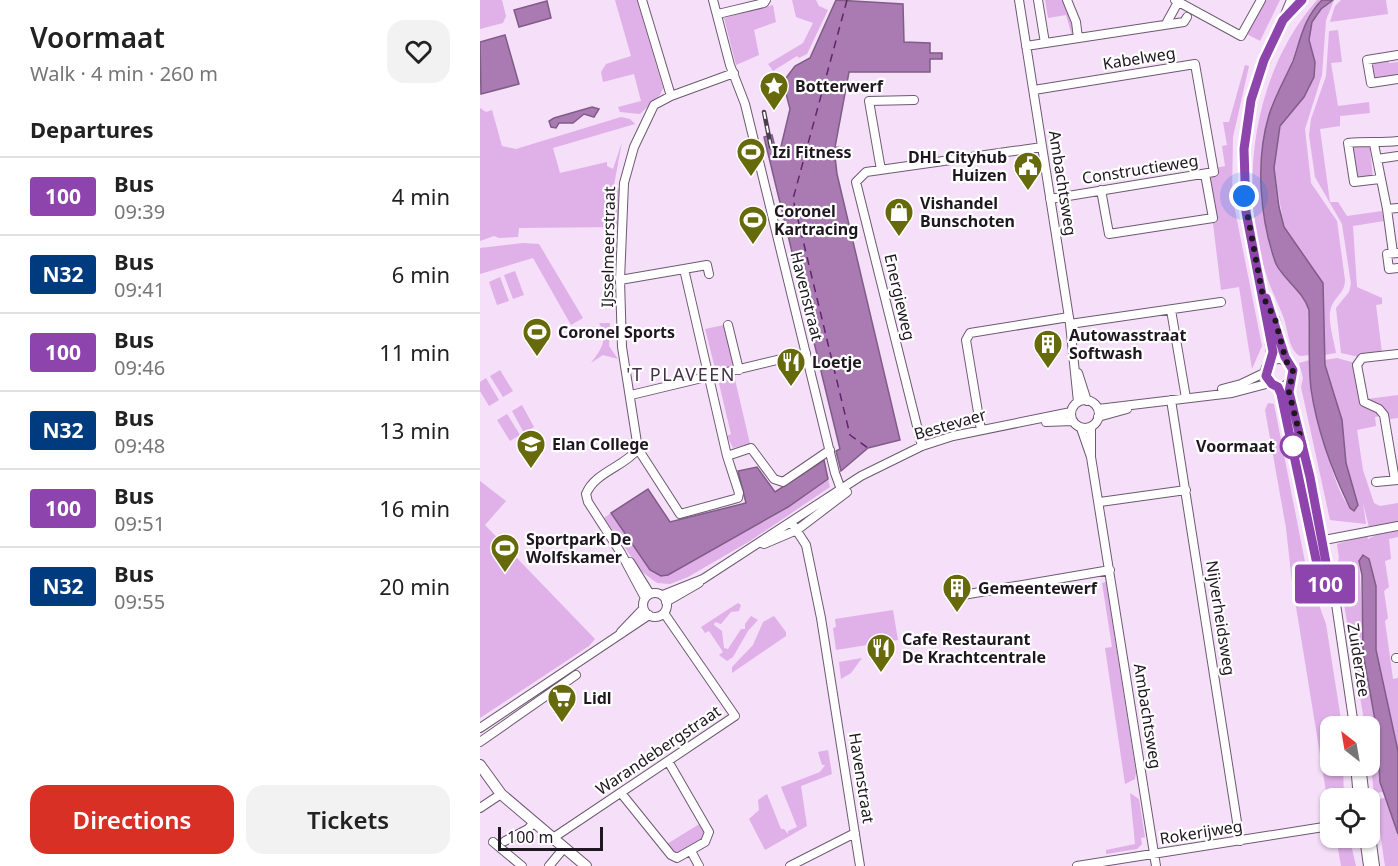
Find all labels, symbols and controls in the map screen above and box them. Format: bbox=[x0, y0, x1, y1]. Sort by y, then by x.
text: Voormaat bbox=[30, 18, 165, 56]
button: heart bbox=[387, 20, 450, 83]
street label: Kabelweg bbox=[1101, 41, 1177, 75]
text: Walk · 4 min · 260 m bbox=[30, 60, 218, 87]
place icon: Botterwerf bbox=[758, 70, 790, 112]
place label: Botterwerf bbox=[795, 75, 884, 97]
text: Departures bbox=[30, 114, 154, 144]
street label: Ambachtsweg bbox=[1044, 129, 1082, 237]
sports icon: Izi Fitness bbox=[735, 136, 767, 178]
place label: Izi Fitness bbox=[772, 141, 852, 163]
place label: DHL Cityhub Huizen bbox=[908, 146, 1007, 186]
street label: Constructieweg bbox=[1080, 149, 1200, 189]
public building icon: DHL Cityhub Huizen bbox=[1012, 150, 1044, 192]
text: Bus bbox=[114, 168, 154, 198]
text: 4 min bbox=[392, 181, 450, 211]
your location bbox=[1229, 181, 1259, 211]
text: 100 bbox=[45, 182, 81, 210]
street label: IJsselmeerstraat bbox=[596, 186, 620, 308]
place label: Vishandel Bunschoten bbox=[920, 192, 1015, 232]
shop icon: Vishandel Bunschoten bbox=[883, 196, 915, 238]
text: 09:39 bbox=[114, 198, 165, 225]
place label: Coronel Kartracing bbox=[774, 200, 858, 240]
sports icon: Coronel Kartracing bbox=[737, 204, 769, 246]
text: Bus bbox=[114, 246, 154, 276]
street label: Havenstraat bbox=[785, 249, 829, 343]
street label: Energieweg bbox=[879, 251, 921, 343]
text: 6 min bbox=[392, 259, 450, 289]
text: N32 bbox=[42, 260, 84, 288]
text: 09:41 bbox=[114, 276, 165, 303]
sports icon: Coronel Sports bbox=[521, 316, 553, 358]
place label: Coronel Sports bbox=[558, 321, 675, 343]
text: Bus bbox=[114, 324, 154, 354]
place label: Autowasstraat Softwash bbox=[1069, 324, 1186, 364]
building icon: Autowasstraat Softwash bbox=[1032, 328, 1064, 370]
text: 11 min bbox=[379, 337, 450, 367]
text: 100 bbox=[45, 338, 81, 366]
restaurant icon: Loetje bbox=[775, 346, 807, 388]
place label: Loetje bbox=[812, 351, 862, 373]
text: 09:46 bbox=[114, 354, 165, 381]
district label: 'T PLAVEEN bbox=[626, 362, 736, 386]
text: Bus bbox=[114, 402, 154, 432]
street label: Bestevaer bbox=[911, 403, 989, 445]
text: 13 min bbox=[379, 415, 450, 445]
text: N32 bbox=[42, 416, 84, 444]
school or university icon: Elan College bbox=[515, 428, 547, 470]
text: 09:48 bbox=[114, 432, 165, 459]
place label: Elan College bbox=[552, 433, 649, 455]
marker: Voormaat bbox=[1280, 433, 1306, 459]
place label: Voormaat bbox=[1196, 435, 1275, 457]
text: Bus bbox=[114, 480, 154, 510]
text: 16 min bbox=[379, 493, 450, 523]
text: 100 bbox=[45, 494, 81, 522]
text: 09:51 bbox=[114, 510, 165, 537]
place label: Sportpark De Wolfskamer bbox=[526, 528, 631, 568]
sports icon: Sportpark De Wolfskamer bbox=[489, 532, 521, 574]
text: Bus bbox=[114, 558, 154, 588]
street label: Nijverheidsweg bbox=[1201, 559, 1241, 677]
line badge: 100 bbox=[1290, 564, 1360, 604]
text: 100 bbox=[1307, 570, 1343, 598]
text: 20 min bbox=[379, 571, 450, 601]
text: N32 bbox=[42, 572, 84, 600]
building icon: Gemeentewerf bbox=[941, 572, 973, 614]
place label: Gemeentewerf bbox=[978, 577, 1098, 599]
text: 09:55 bbox=[114, 588, 165, 615]
street label: Zuiderzee bbox=[1342, 622, 1376, 698]
place label: Cafe Restaurant De Krachtcentrale bbox=[902, 628, 1046, 668]
restaurant icon: Cafe Restaurant De Krachtcentrale bbox=[865, 632, 897, 674]
street label: Ambachtsweg bbox=[1129, 662, 1167, 770]
supermarket icon: Lidl bbox=[546, 682, 578, 724]
place label: Lidl bbox=[583, 687, 612, 709]
street label: Warandebergstraat bbox=[591, 700, 725, 800]
north arrow bbox=[1320, 716, 1380, 776]
map controls bbox=[1320, 716, 1380, 848]
street label: Havenstraat bbox=[844, 731, 880, 825]
button: Directions bbox=[30, 785, 234, 854]
button: Tickets bbox=[246, 785, 450, 854]
button: locate bbox=[1320, 788, 1380, 848]
street label: Rokerijweg bbox=[1158, 815, 1244, 849]
scale bar bbox=[498, 824, 603, 852]
text: 100 m bbox=[507, 826, 554, 848]

